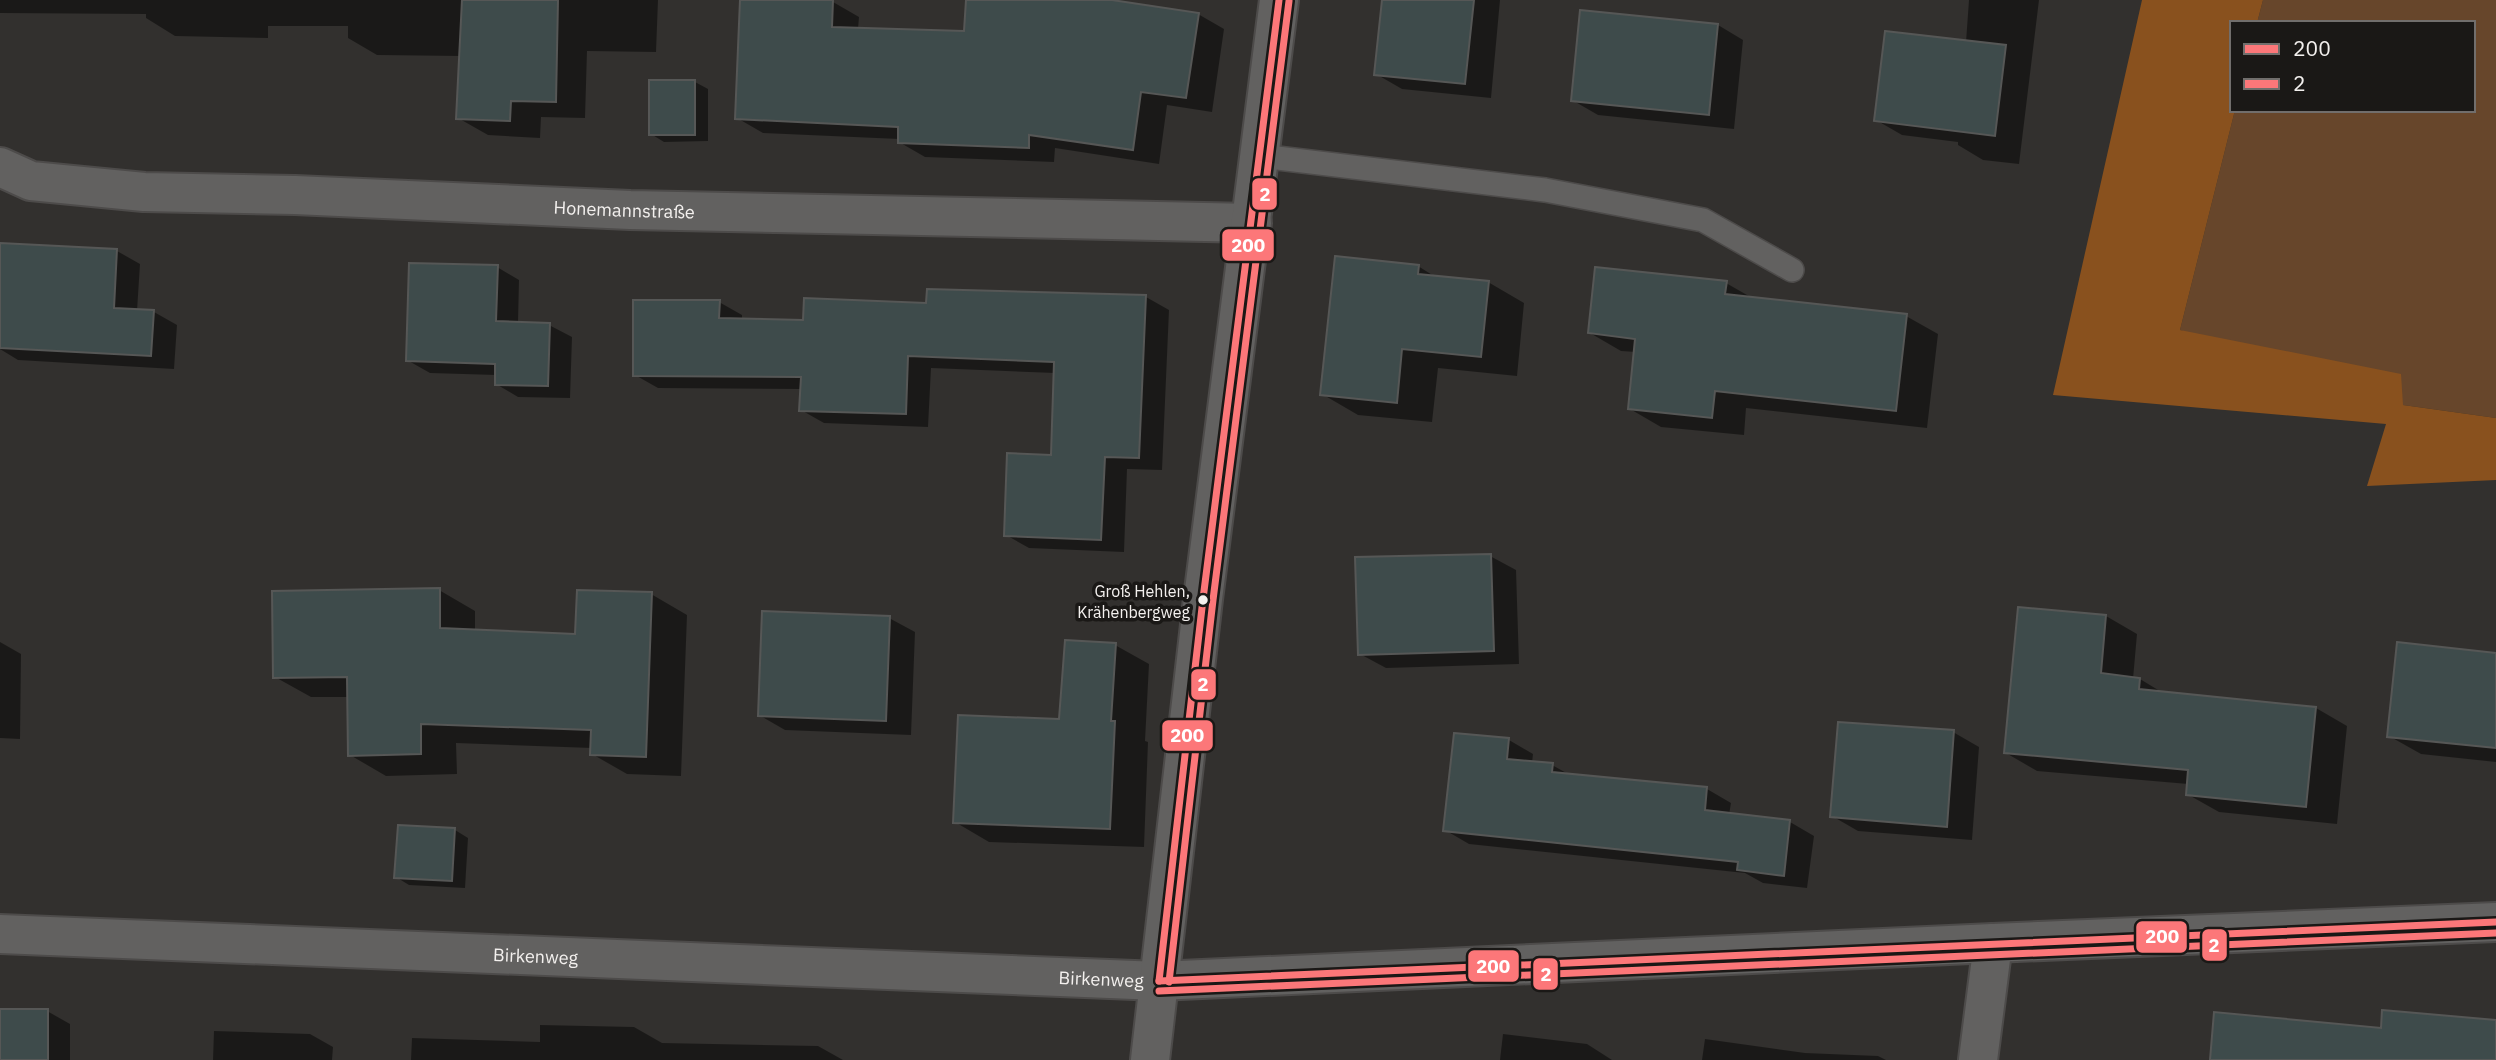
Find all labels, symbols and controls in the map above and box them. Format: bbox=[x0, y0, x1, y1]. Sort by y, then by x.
legend bbox=[2230, 21, 2475, 112]
text: 200 bbox=[2293, 34, 2331, 62]
text: 2 bbox=[2293, 69, 2306, 97]
line badge: 2 bbox=[1251, 177, 1278, 211]
text: 2 bbox=[1259, 182, 1271, 206]
street label: Honemannstraße bbox=[553, 195, 695, 223]
line badge: 200 bbox=[1221, 228, 1275, 262]
text: 200 bbox=[1231, 233, 1265, 257]
place label: Groß Hehlen, Krähenbergweg bbox=[1077, 581, 1191, 622]
marker: Groß Hehlen, Krähenbergweg bbox=[1196, 593, 1210, 607]
line badge: 2 bbox=[1190, 668, 1217, 701]
text: 2 bbox=[1197, 672, 1209, 696]
line badge: 200 bbox=[1161, 719, 1214, 752]
text: 200 bbox=[1170, 723, 1204, 747]
line badge: 200 bbox=[2135, 920, 2188, 954]
text: 200 bbox=[2145, 924, 2179, 948]
line badge: 2 bbox=[2201, 928, 2228, 962]
text: 2 bbox=[2208, 933, 2220, 957]
street label: Birkenweg bbox=[493, 943, 579, 969]
line badge: 200 bbox=[1467, 949, 1520, 983]
text: 200 bbox=[1476, 954, 1510, 978]
line badge: 2 bbox=[1532, 957, 1559, 991]
text: 2 bbox=[1540, 962, 1552, 986]
street label: Birkenweg bbox=[1058, 965, 1145, 992]

